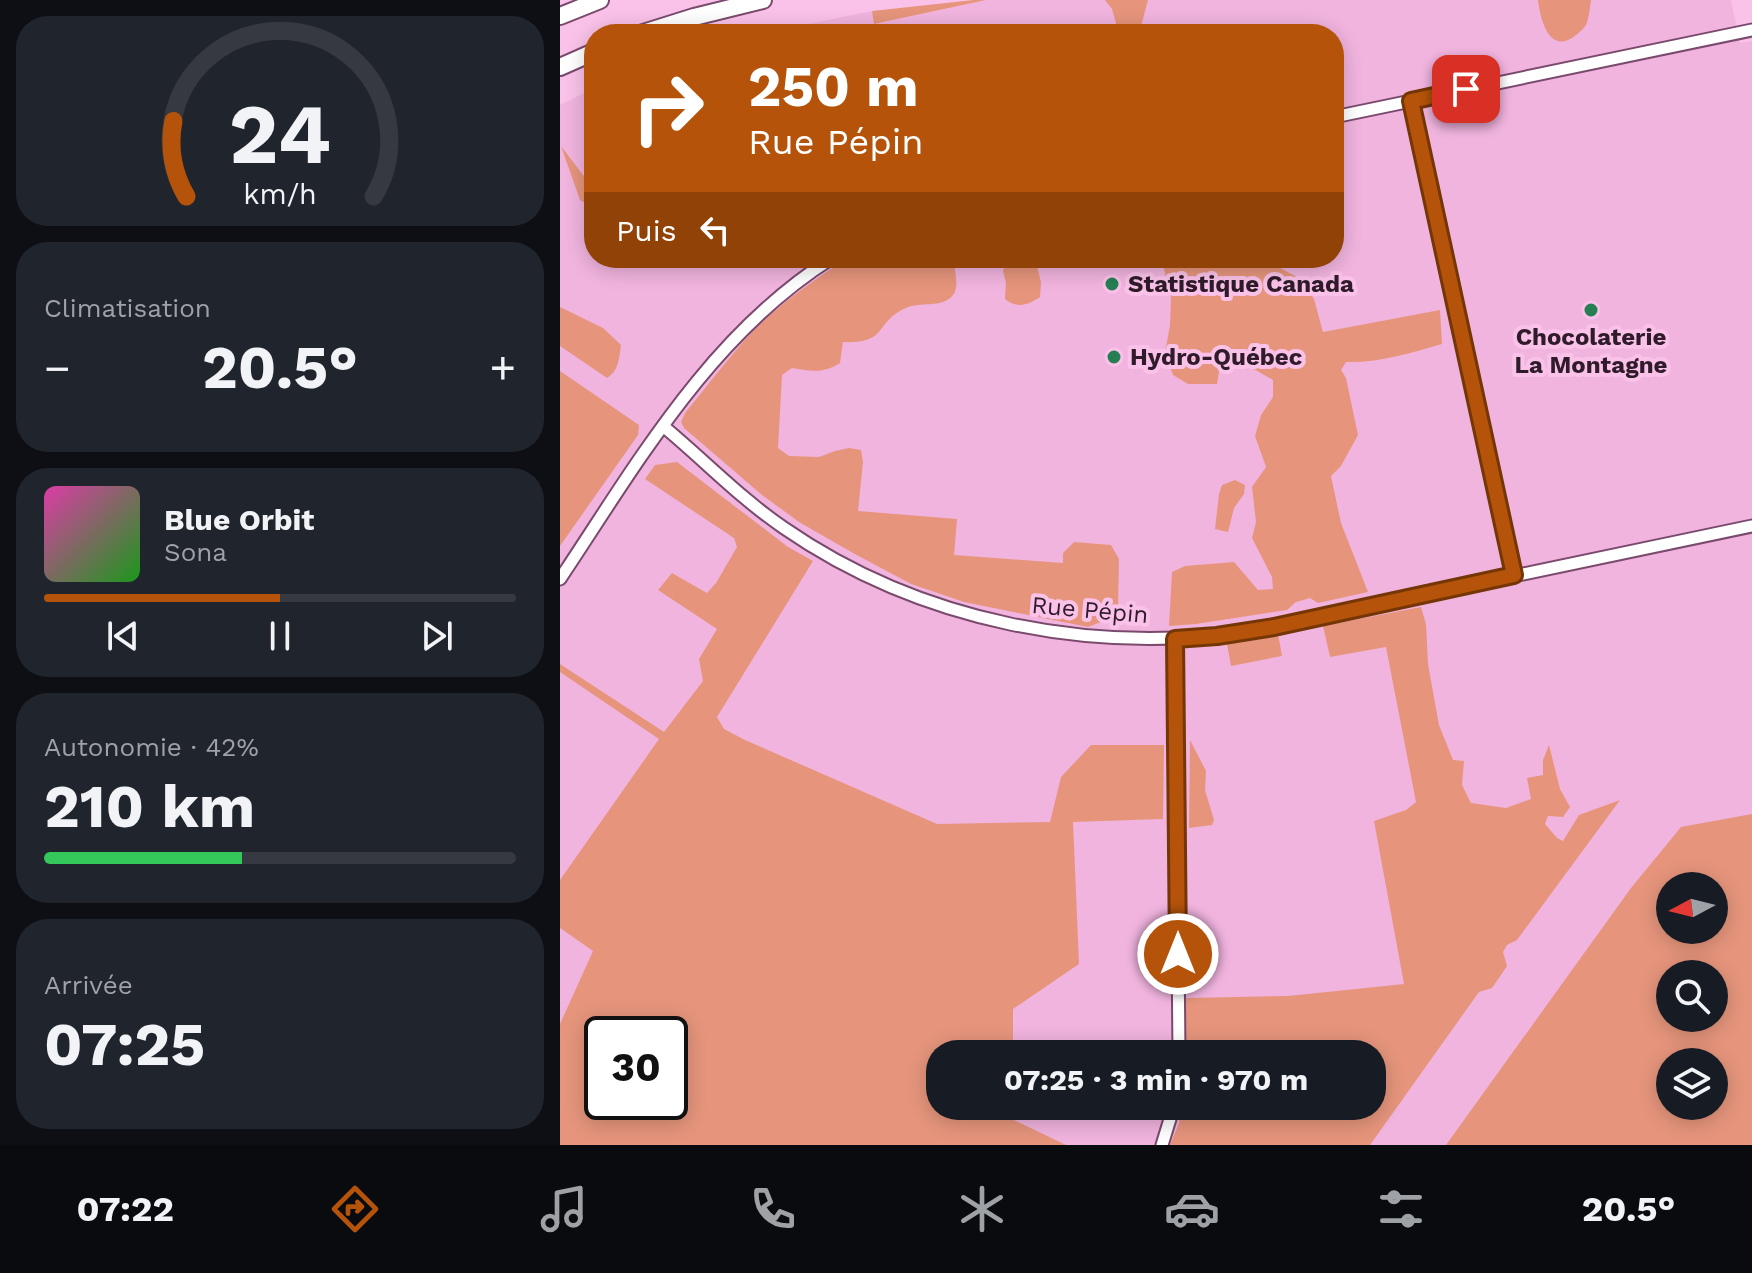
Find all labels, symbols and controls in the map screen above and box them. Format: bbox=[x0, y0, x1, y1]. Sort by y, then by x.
text: 250 m bbox=[748, 54, 919, 120]
pin bbox=[1432, 55, 1500, 123]
icon: right bbox=[616, 56, 720, 160]
icon: arrive bbox=[1444, 67, 1488, 111]
text: 24 bbox=[229, 85, 331, 182]
text: Rue Pépin bbox=[748, 121, 924, 163]
text: km/h bbox=[243, 177, 317, 211]
icon: left bbox=[693, 208, 737, 252]
text: Puis bbox=[616, 213, 677, 248]
place label: Statistique Canada bbox=[1128, 270, 1354, 298]
marker: Statistique Canada bbox=[1103, 275, 1121, 293]
text: Climatisation bbox=[44, 293, 211, 323]
marker: Chocolaterie La Montagne bbox=[1582, 301, 1600, 319]
place label: Chocolaterie La Montagne bbox=[1515, 323, 1668, 379]
text: 20.5° bbox=[202, 332, 358, 403]
text: − bbox=[44, 342, 71, 394]
text: + bbox=[489, 342, 516, 394]
place label: Hydro-Québec bbox=[1130, 343, 1302, 371]
marker: Hydro-Québec bbox=[1105, 348, 1123, 366]
text: Blue Orbit bbox=[164, 502, 314, 537]
text: Sona bbox=[164, 537, 227, 567]
street label: Rue Pépin bbox=[1030, 591, 1150, 629]
icon: previous bbox=[101, 614, 145, 658]
icon: pause bbox=[258, 614, 302, 658]
icon: next bbox=[415, 614, 459, 658]
text: Autonomie · 42% bbox=[44, 732, 259, 762]
text: 210 km bbox=[44, 771, 255, 842]
north arrow bbox=[1656, 872, 1728, 944]
map controls bbox=[1656, 872, 1728, 1120]
position arrow bbox=[1136, 912, 1220, 996]
button: search bbox=[1656, 960, 1728, 1032]
text: Arrivée bbox=[44, 970, 133, 1000]
text: 07:25 bbox=[44, 1009, 205, 1080]
speed limit sign: 30 bbox=[584, 1016, 688, 1120]
button: layers bbox=[1656, 1048, 1728, 1120]
text: 07:25 · 3 min · 970 m bbox=[1004, 1062, 1308, 1097]
icon: directions bbox=[327, 1181, 383, 1237]
icon: music bbox=[536, 1181, 592, 1237]
icon: phone bbox=[745, 1181, 801, 1237]
icon: climate bbox=[954, 1181, 1010, 1237]
icon: car bbox=[1164, 1181, 1220, 1237]
icon: filters bbox=[1373, 1181, 1429, 1237]
text: 07:22 bbox=[77, 1188, 174, 1230]
text: 20.5° bbox=[1582, 1188, 1675, 1230]

